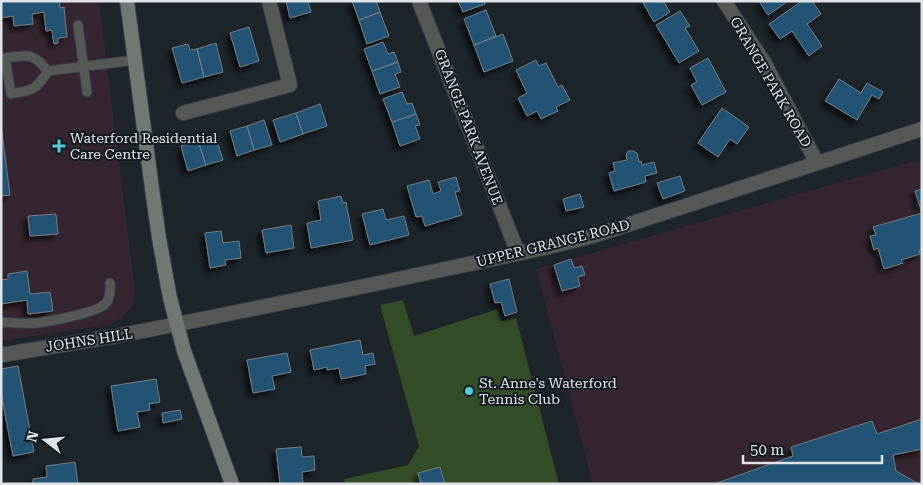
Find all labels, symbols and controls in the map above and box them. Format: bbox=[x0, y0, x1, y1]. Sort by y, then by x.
street label: GRANGE PARK ROAD bbox=[727, 14, 815, 150]
street label: GRANGE PARK AVENUE bbox=[432, 47, 506, 207]
place label: Waterford Residential Care Centre bbox=[70, 130, 218, 162]
marker: Waterford Residential Care Centre bbox=[52, 139, 66, 153]
street label: UPPER GRANGE ROAD bbox=[475, 216, 631, 270]
street label: JOHNS HILL bbox=[44, 325, 134, 355]
place label: St. Anne's Waterford Tennis Club bbox=[479, 375, 617, 407]
marker: St. Anne's Waterford Tennis Club bbox=[463, 385, 475, 397]
north arrow bbox=[20, 415, 70, 465]
text: N bbox=[23, 429, 42, 444]
scale bar bbox=[743, 432, 882, 464]
text: 50 m bbox=[750, 441, 785, 459]

